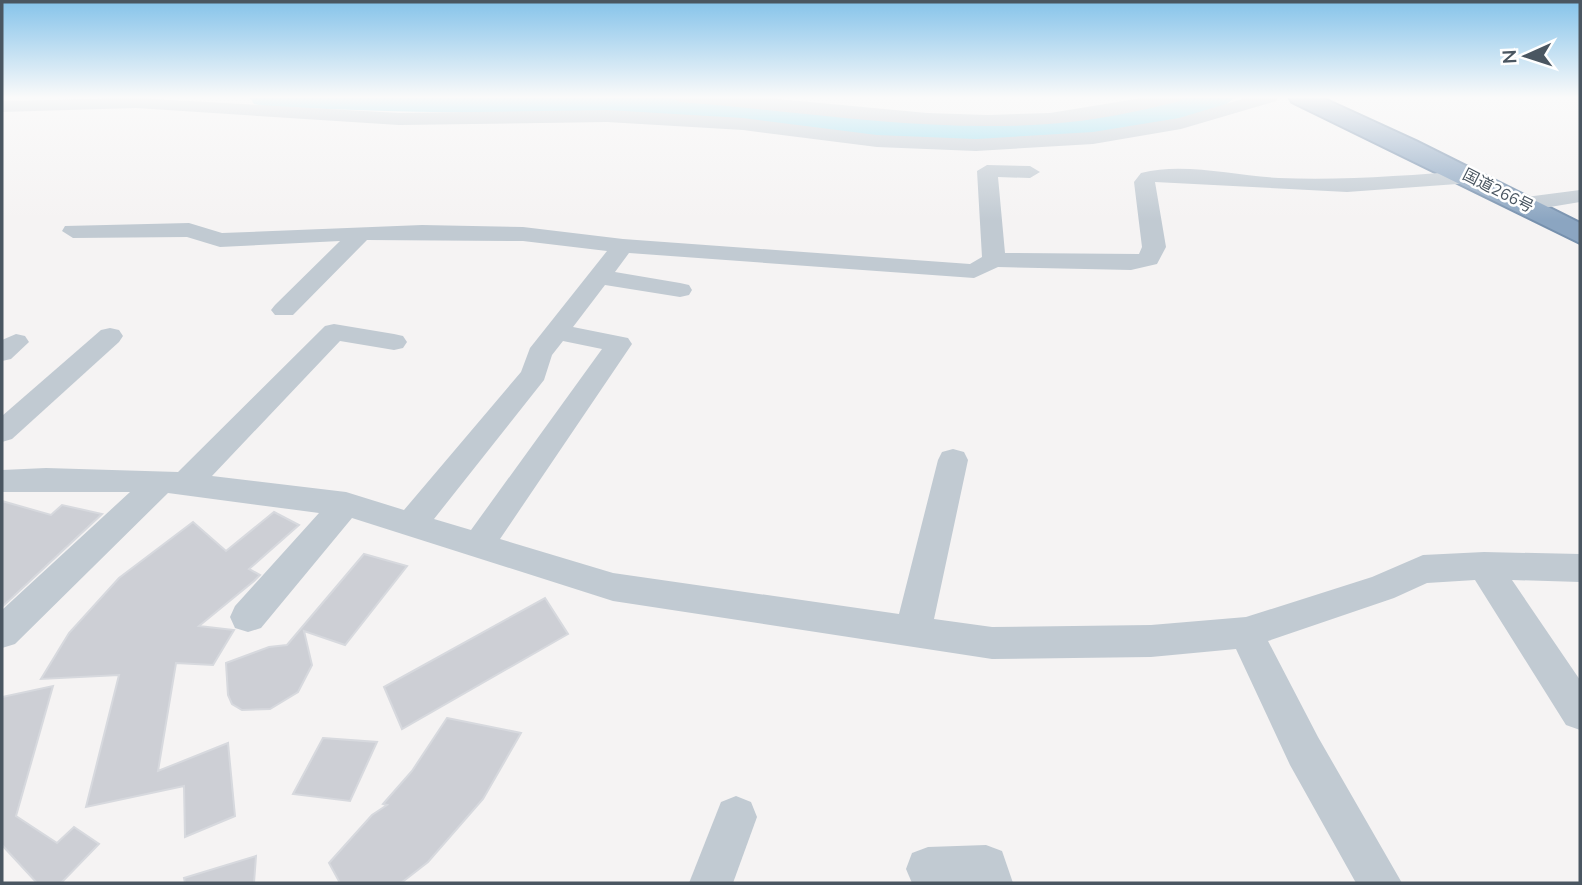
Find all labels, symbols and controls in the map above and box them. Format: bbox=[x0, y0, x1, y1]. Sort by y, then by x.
north arrow bbox=[1491, 21, 1561, 91]
text: N bbox=[1497, 49, 1523, 65]
street label: 国道266号 bbox=[1459, 164, 1537, 218]

